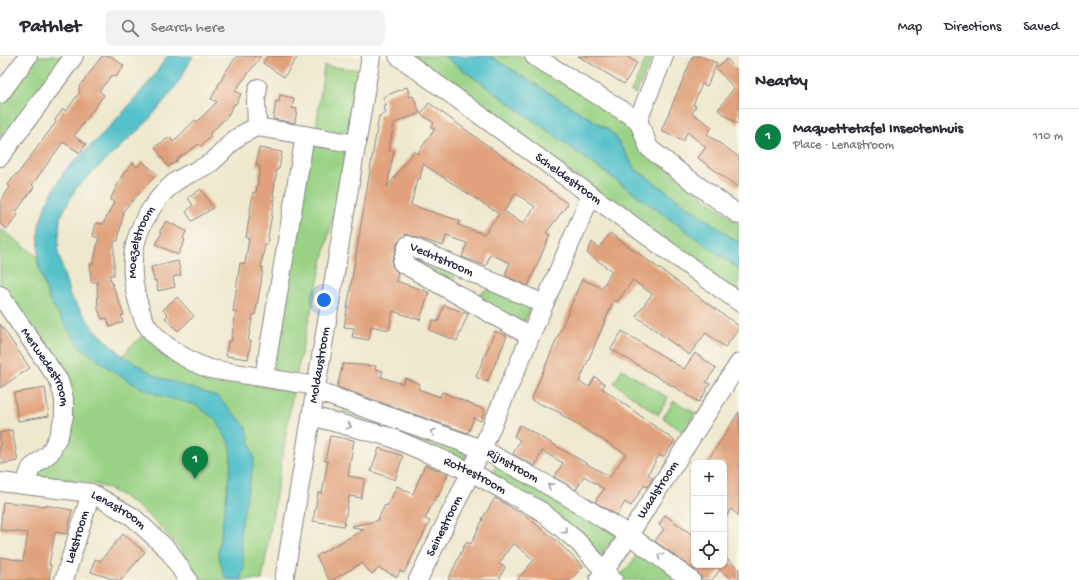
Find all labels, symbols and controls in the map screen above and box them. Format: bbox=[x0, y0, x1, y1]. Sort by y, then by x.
search box bbox=[105, 10, 385, 46]
text: Pathlet bbox=[20, 16, 81, 39]
icon: search bbox=[119, 17, 141, 39]
text: Search here bbox=[151, 19, 225, 37]
text: Map bbox=[898, 19, 922, 36]
text: Directions bbox=[944, 19, 1001, 36]
text: Saved bbox=[1023, 19, 1059, 36]
text: Nearby bbox=[755, 72, 808, 92]
text: Maquettetafel Insectenhuis bbox=[793, 120, 963, 138]
text: 1 bbox=[765, 129, 771, 144]
text: 110 m bbox=[1033, 129, 1063, 144]
text: Place · Lenastroom bbox=[793, 138, 894, 153]
street label: Scheldestroom bbox=[532, 150, 605, 208]
street label: Moezelstroom bbox=[125, 203, 158, 279]
street label: Vechtstroom bbox=[406, 239, 476, 280]
your location bbox=[314, 290, 334, 310]
street label: Merwedestroom bbox=[17, 325, 72, 407]
street label: Moldaustroom bbox=[306, 326, 333, 404]
one-way arrow bbox=[345, 421, 352, 430]
one-way arrow bbox=[429, 428, 436, 437]
pin: 1 bbox=[182, 446, 208, 479]
street label: Rijnstroom bbox=[484, 446, 541, 486]
street label: Rottestroom bbox=[441, 454, 509, 498]
street label: Waalstroom bbox=[634, 458, 682, 521]
map controls bbox=[691, 460, 727, 568]
button: + bbox=[691, 460, 727, 496]
one-way arrow bbox=[547, 484, 555, 491]
street label: Lenastroom bbox=[88, 487, 149, 533]
street label: Seinestroom bbox=[423, 493, 466, 559]
button: − bbox=[691, 496, 727, 532]
street label: Lekstroom bbox=[62, 509, 93, 565]
one-way arrow bbox=[560, 527, 568, 534]
button: locate bbox=[691, 532, 727, 568]
one-way arrow bbox=[657, 553, 664, 561]

